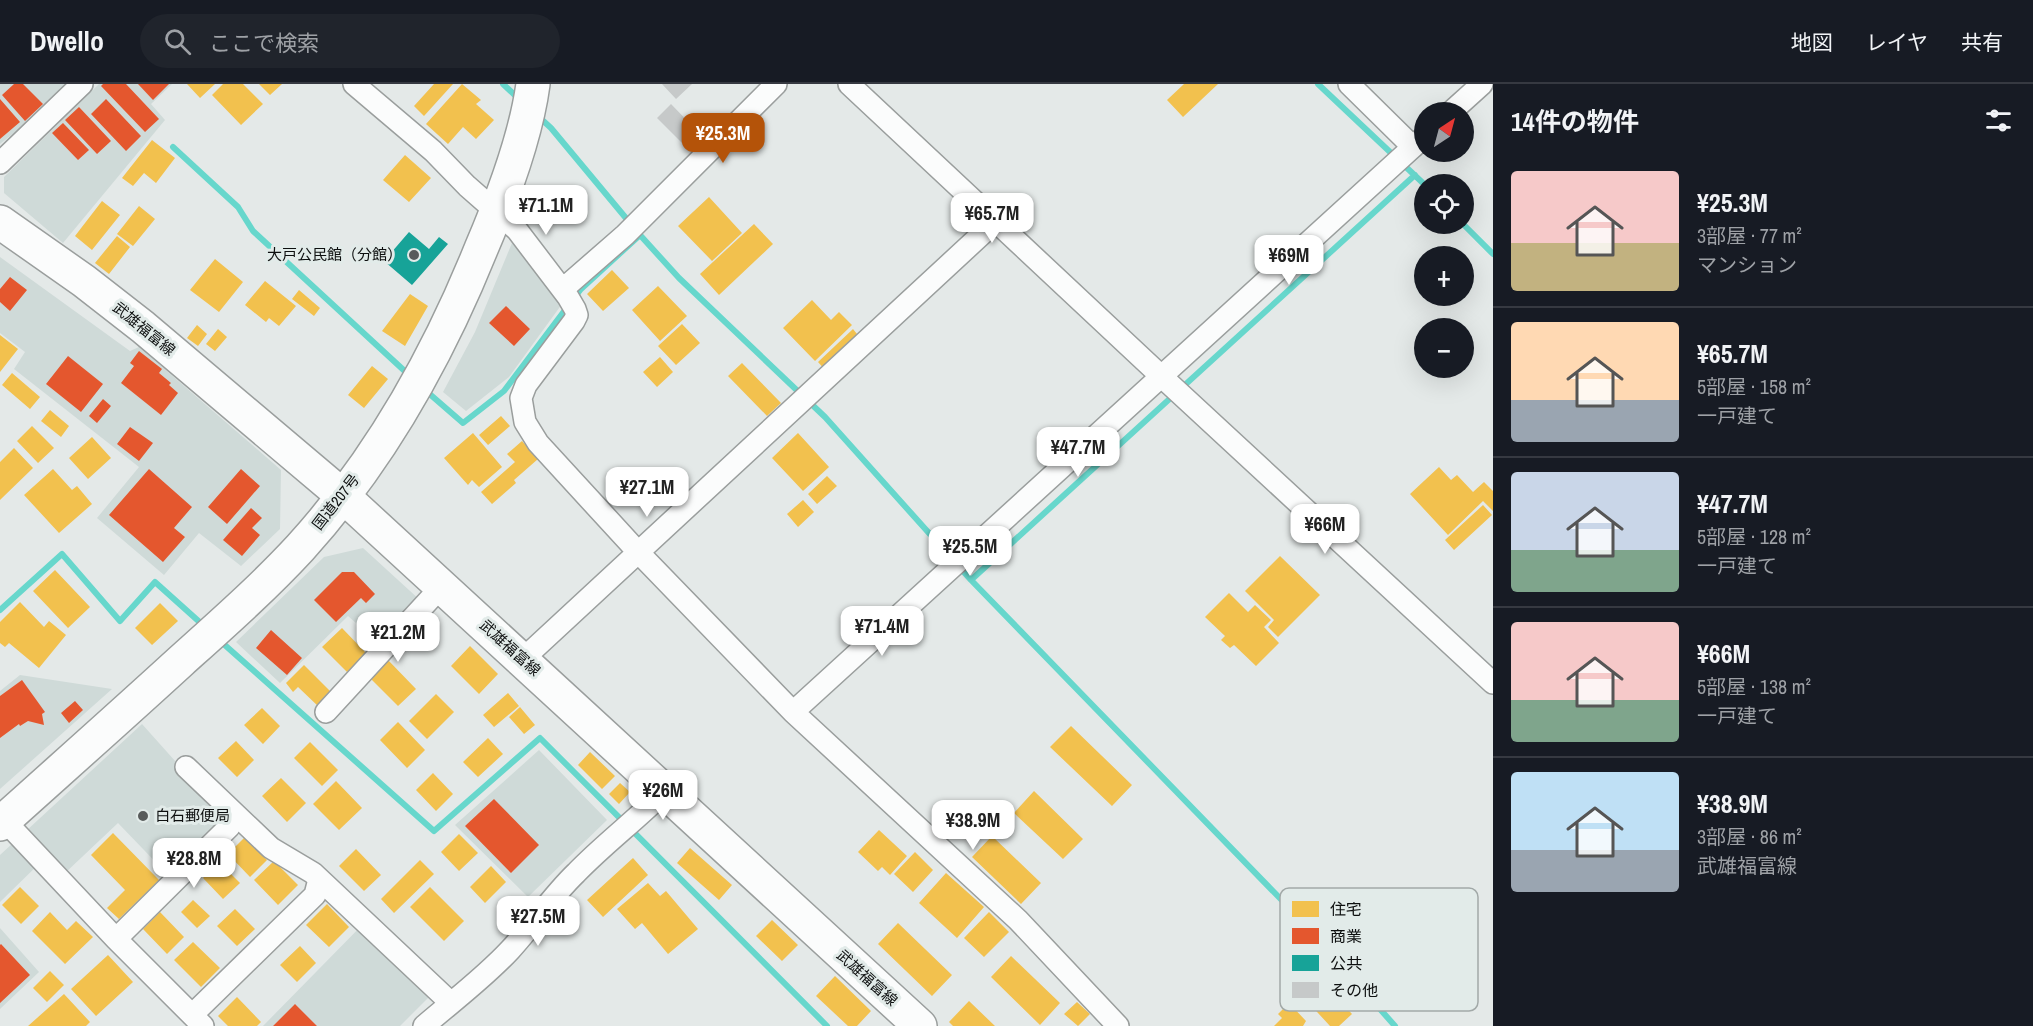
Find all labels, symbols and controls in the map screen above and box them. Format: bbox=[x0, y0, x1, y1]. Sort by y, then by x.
search box bbox=[140, 14, 560, 68]
text: Dwello bbox=[30, 22, 104, 60]
icon: search bbox=[161, 25, 194, 58]
text: ここで検索 bbox=[209, 28, 319, 58]
text: 地図 bbox=[1791, 28, 1833, 57]
text: レイヤ bbox=[1866, 28, 1928, 57]
text: 共有 bbox=[1961, 28, 2003, 57]
north arrow bbox=[1414, 102, 1474, 162]
map controls bbox=[1414, 102, 1474, 378]
text: 14件の物件 bbox=[1511, 104, 1639, 139]
icon: filters bbox=[1982, 104, 2015, 137]
pin: ¥25.3M bbox=[674, 113, 772, 164]
text: ¥25.3M bbox=[696, 119, 750, 146]
button: locate bbox=[1414, 174, 1474, 234]
pin: ¥71.1M bbox=[497, 185, 595, 236]
text: ¥25.3M bbox=[1697, 185, 1768, 220]
text: ¥71.1M bbox=[519, 191, 573, 218]
pin: ¥65.7M bbox=[943, 193, 1041, 244]
icon: home bbox=[1559, 195, 1631, 267]
text: ¥65.7M bbox=[965, 199, 1019, 226]
text: 3部屋 · 77 m² bbox=[1697, 222, 1802, 249]
pin: ¥69M bbox=[1253, 235, 1325, 286]
text: ¥69M bbox=[1268, 241, 1310, 268]
place label: 大戸公民館（分館） bbox=[267, 244, 402, 265]
button: + bbox=[1414, 246, 1474, 306]
marker: 大戸公民館（分館） bbox=[407, 248, 421, 262]
text: マンション bbox=[1697, 251, 1797, 278]
street label: 武雄福富線 bbox=[109, 297, 180, 360]
button: − bbox=[1414, 318, 1474, 378]
text: ¥65.7M bbox=[1697, 336, 1768, 371]
icon: home bbox=[1559, 346, 1631, 418]
text: 5部屋 · 158 m² bbox=[1697, 373, 1811, 400]
text: 一戸建て bbox=[1697, 402, 1777, 429]
pin: ¥47.7M bbox=[1029, 427, 1127, 478]
text: ¥47.7M bbox=[1051, 433, 1105, 460]
pin: ¥27.1M bbox=[598, 467, 696, 518]
street label: 国道207号 bbox=[307, 469, 364, 534]
text: ¥27.1M bbox=[620, 473, 674, 500]
text: ¥47.7M bbox=[1697, 486, 1768, 521]
icon: home bbox=[1559, 496, 1631, 568]
pin: ¥66M bbox=[1289, 504, 1361, 555]
text: ¥66M bbox=[1304, 510, 1346, 537]
text: 5部屋 · 128 m² bbox=[1697, 523, 1811, 550]
pin: ¥25.5M bbox=[921, 526, 1019, 577]
text: ¥25.5M bbox=[943, 532, 997, 559]
text: 一戸建て bbox=[1697, 552, 1777, 579]
pin: ¥71.4M bbox=[833, 606, 931, 657]
pin: ¥21.2M bbox=[349, 612, 447, 663]
text: ¥71.4M bbox=[855, 612, 909, 639]
street label: 武雄福富線 bbox=[475, 615, 545, 681]
text: ¥21.2M bbox=[371, 618, 425, 645]
text: ¥66M bbox=[1697, 636, 1750, 671]
icon: home bbox=[1559, 646, 1631, 718]
text: 5部屋 · 138 m² bbox=[1697, 673, 1811, 700]
text: 一戸建て bbox=[1697, 702, 1777, 729]
pin: ¥26M bbox=[627, 770, 699, 821]
text: ¥26M bbox=[642, 776, 684, 803]
text: ¥38.9M bbox=[1697, 786, 1768, 821]
icon: home bbox=[1559, 796, 1631, 868]
pin: ¥38.9M bbox=[924, 800, 1022, 851]
place label: 白石郵便局 bbox=[155, 805, 230, 826]
text: ¥38.9M bbox=[946, 806, 1000, 833]
marker: 白石郵便局 bbox=[136, 809, 150, 823]
text: 3部屋 · 86 m² bbox=[1697, 823, 1802, 850]
pin: ¥28.8M bbox=[145, 838, 243, 889]
text: ¥28.8M bbox=[167, 844, 221, 871]
text: 武雄福富線 bbox=[1697, 852, 1797, 879]
legend bbox=[1280, 888, 1478, 1011]
pin: ¥27.5M bbox=[489, 896, 587, 947]
text: 住宅 bbox=[1330, 898, 1362, 920]
text: ¥27.5M bbox=[511, 902, 565, 929]
text: 商業 bbox=[1330, 925, 1362, 947]
street label: 武雄福富線 bbox=[832, 945, 902, 1011]
text: 公共 bbox=[1330, 952, 1362, 974]
text: その他 bbox=[1330, 979, 1378, 1001]

